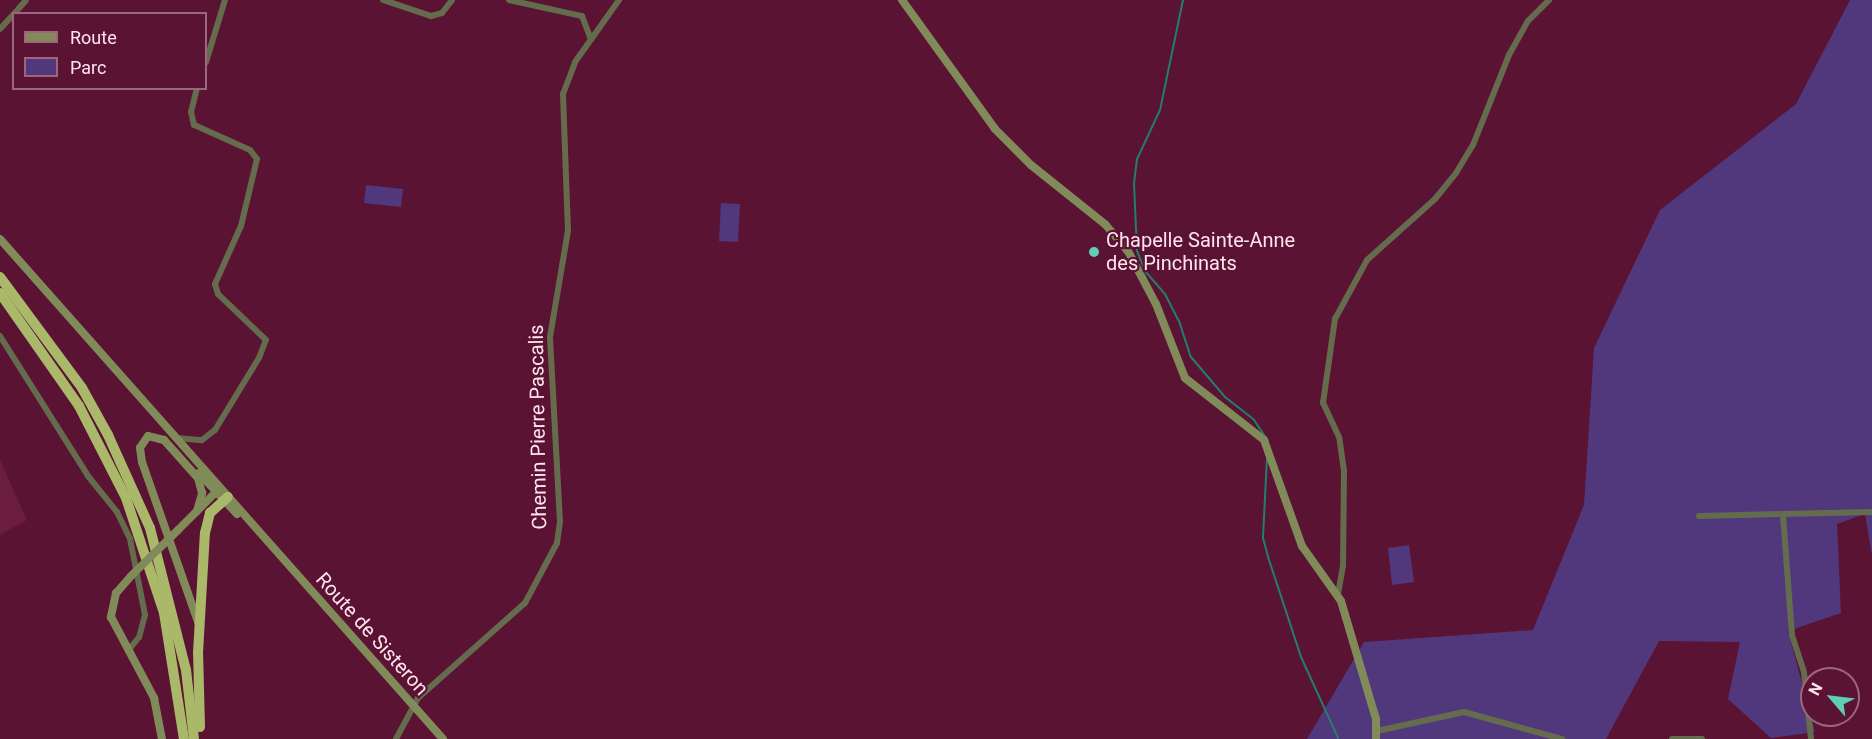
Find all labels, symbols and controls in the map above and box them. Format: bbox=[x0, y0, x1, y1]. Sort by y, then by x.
legend bbox=[12, 12, 207, 90]
text: Route bbox=[70, 27, 117, 48]
text: Parc bbox=[70, 57, 106, 78]
place label: Chapelle Sainte-Anne des Pinchinats bbox=[1106, 228, 1295, 275]
marker: Chapelle Sainte-Anne des Pinchinats bbox=[1087, 245, 1101, 259]
street label: Chemin Pierre Pascalis bbox=[524, 324, 552, 530]
street label: Route de Sisteron bbox=[311, 568, 433, 700]
north arrow bbox=[1800, 667, 1860, 727]
text: N bbox=[1804, 680, 1826, 699]

